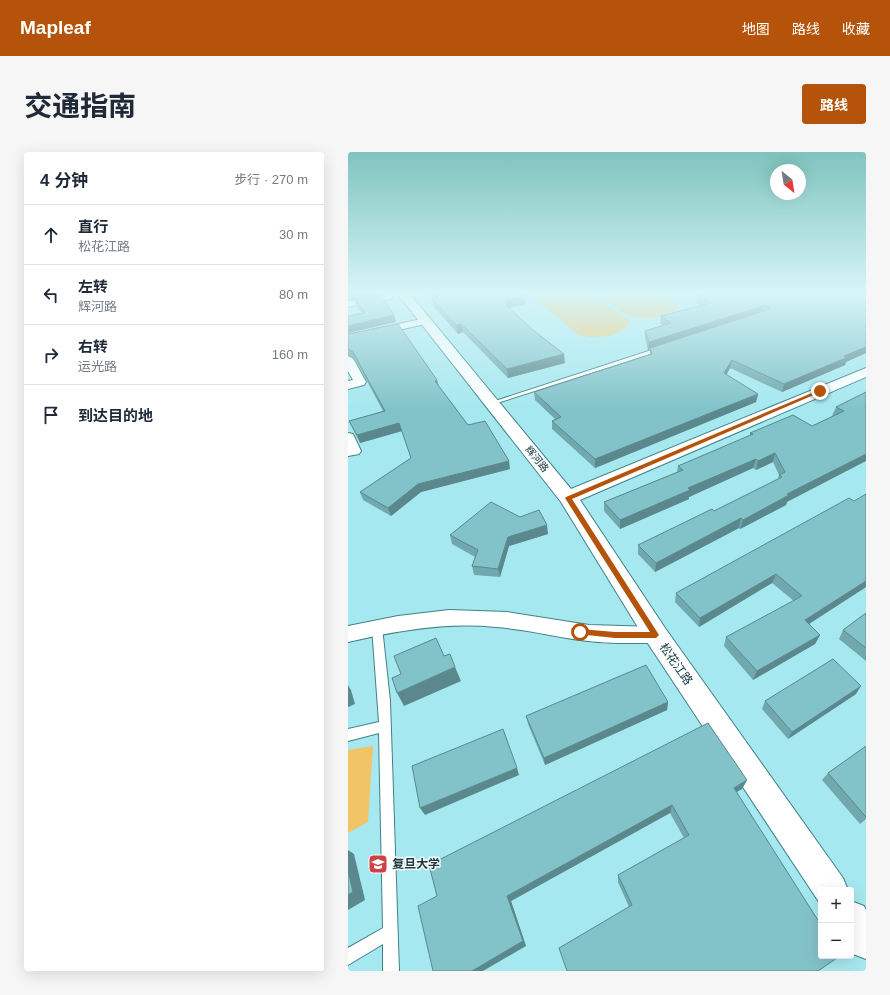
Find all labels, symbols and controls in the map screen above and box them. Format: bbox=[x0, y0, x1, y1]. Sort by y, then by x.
text: Mapleaf bbox=[20, 17, 91, 38]
text: 地图 bbox=[742, 21, 770, 37]
text: 路线 bbox=[792, 21, 820, 37]
text: 收藏 bbox=[842, 21, 870, 37]
button: 路线 bbox=[802, 84, 866, 124]
text: 交通指南 bbox=[24, 91, 136, 122]
north arrow bbox=[770, 164, 806, 200]
text: 4 分钟 bbox=[40, 171, 88, 190]
text: 步行 · 270 m bbox=[234, 172, 308, 187]
text: 直行 bbox=[78, 218, 108, 235]
icon: ahead bbox=[40, 224, 62, 246]
text: 30 m bbox=[279, 227, 308, 242]
text: 松花江路 bbox=[78, 239, 130, 254]
text: 左转 bbox=[78, 278, 108, 295]
icon: left bbox=[40, 284, 62, 306]
text: 80 m bbox=[279, 287, 308, 302]
text: 辉河路 bbox=[78, 299, 117, 314]
text: 右转 bbox=[78, 338, 108, 355]
icon: right bbox=[40, 344, 62, 366]
text: 160 m bbox=[272, 347, 308, 362]
text: 运光路 bbox=[78, 359, 117, 374]
route end bbox=[811, 382, 829, 400]
icon: arrive bbox=[40, 404, 62, 426]
text: 到达目的地 bbox=[78, 407, 153, 424]
street label: 辉河路 bbox=[523, 444, 551, 474]
route start bbox=[571, 623, 589, 641]
street label: 松花江路 bbox=[656, 640, 696, 688]
school or university icon: 复旦大学 bbox=[367, 853, 389, 875]
place label: 复旦大学 bbox=[392, 857, 440, 871]
map controls bbox=[818, 887, 854, 959]
button: + bbox=[818, 887, 854, 923]
button: − bbox=[818, 923, 854, 959]

